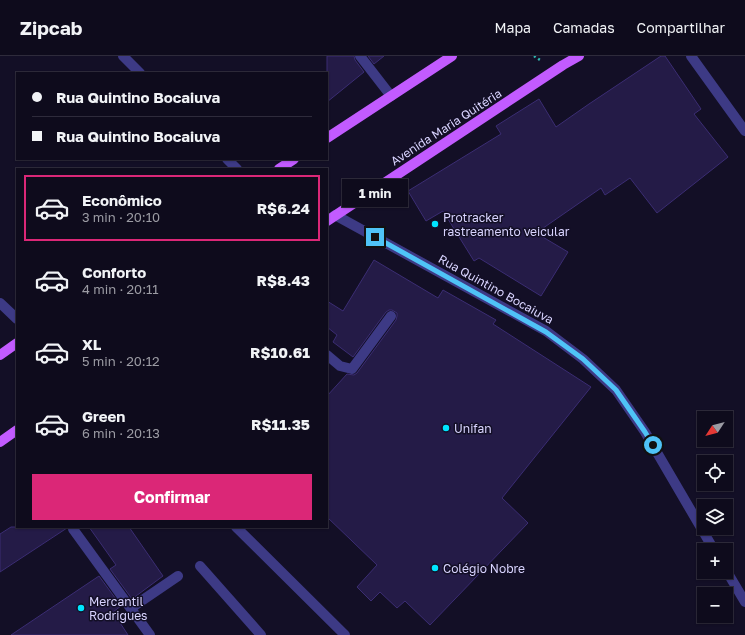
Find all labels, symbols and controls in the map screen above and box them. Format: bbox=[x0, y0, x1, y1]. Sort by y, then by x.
text: Zipcab bbox=[20, 16, 83, 39]
text: Mapa bbox=[494, 19, 531, 36]
text: Camadas bbox=[553, 19, 615, 36]
text: Compartilhar bbox=[637, 19, 725, 36]
street label: Avenida Maria Quitéria bbox=[388, 86, 504, 168]
text: Rua Quintino Bocaiuva bbox=[56, 88, 220, 106]
text: Rua Quintino Bocaiuva bbox=[56, 127, 220, 145]
callout: 1 min bbox=[342, 179, 408, 207]
text: 1 min bbox=[359, 185, 391, 201]
icon: car bbox=[34, 190, 70, 226]
text: Econômico bbox=[82, 191, 162, 209]
text: R$6.24 bbox=[257, 199, 310, 217]
text: 3 min · 20:10 bbox=[82, 209, 160, 225]
place label: Protracker rastreamento veicular bbox=[443, 210, 570, 239]
marker: Protracker rastreamento veicular bbox=[430, 219, 440, 229]
route end bbox=[366, 228, 384, 246]
street label: Rua Quintino Bocaiuva bbox=[436, 251, 556, 327]
icon: car bbox=[34, 262, 70, 298]
text: Conforto bbox=[82, 263, 146, 281]
text: R$8.43 bbox=[257, 271, 310, 289]
text: 4 min · 20:11 bbox=[82, 281, 159, 297]
icon: car bbox=[34, 334, 70, 370]
text: XL bbox=[82, 335, 101, 353]
text: R$10.61 bbox=[250, 343, 310, 361]
text: 5 min · 20:12 bbox=[82, 353, 160, 369]
icon: car bbox=[34, 406, 70, 442]
text: Green bbox=[82, 407, 125, 425]
north arrow bbox=[697, 411, 733, 447]
map controls bbox=[697, 411, 733, 623]
text: R$11.35 bbox=[251, 415, 310, 433]
place label: Unifan bbox=[454, 421, 492, 436]
marker: Unifan bbox=[441, 423, 451, 433]
text: 6 min · 20:13 bbox=[82, 425, 160, 441]
route start bbox=[644, 436, 662, 454]
button: locate bbox=[697, 455, 733, 491]
button: Confirmar bbox=[32, 474, 312, 520]
button: layers bbox=[697, 499, 733, 535]
button: + bbox=[697, 543, 733, 579]
place label: Colégio Nobre bbox=[443, 561, 525, 576]
marker: Colégio Nobre bbox=[430, 563, 440, 573]
button: − bbox=[697, 587, 733, 623]
place label: Mercantil Rodrigues bbox=[89, 594, 147, 623]
marker: Mercantil Rodrigues bbox=[76, 603, 86, 613]

